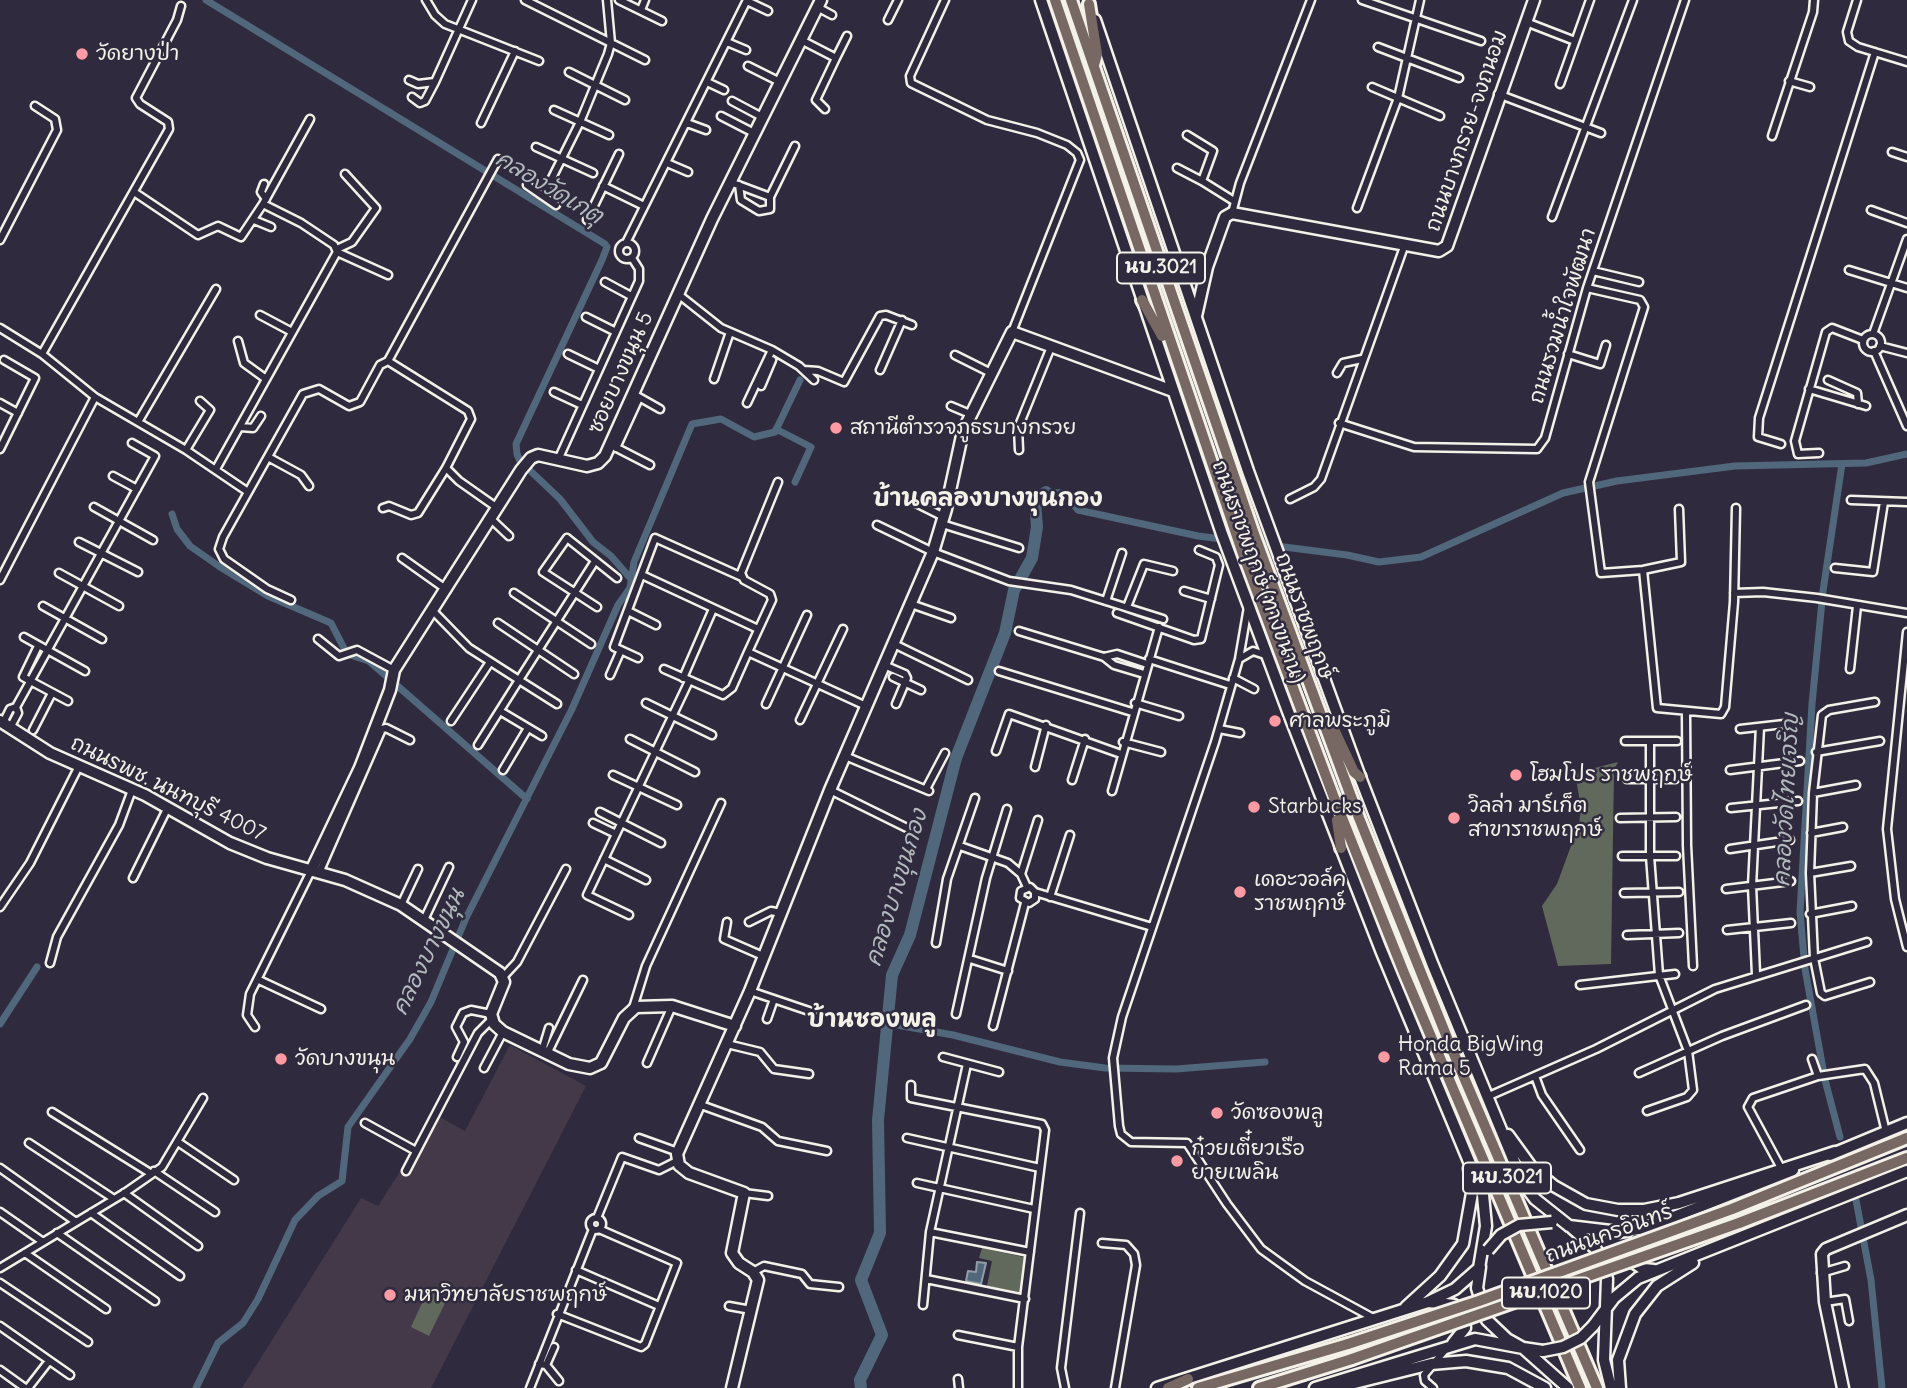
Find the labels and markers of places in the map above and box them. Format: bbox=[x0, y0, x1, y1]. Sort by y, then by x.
place label: วัดยางป่า bbox=[96, 41, 179, 67]
marker: วัดยางป่า bbox=[74, 46, 90, 62]
place label: สถานีตำรวจภูธรบางกรวย bbox=[850, 415, 1076, 441]
marker: สถานีตำรวจภูธรบางกรวย bbox=[828, 420, 844, 436]
place label: ศาลพระภูมิ bbox=[1289, 708, 1391, 734]
marker: ศาลพระภูมิ bbox=[1267, 713, 1283, 729]
place label: โฮมโปร ราชพฤกษ์ bbox=[1530, 762, 1692, 788]
marker: โฮมโปร ราชพฤกษ์ bbox=[1508, 767, 1524, 783]
place label: วิลล่า มาร์เก็ต สาขาราชพฤกษ์ bbox=[1468, 793, 1602, 843]
place label: Starbucks bbox=[1268, 794, 1362, 820]
marker: Starbucks bbox=[1246, 799, 1262, 815]
marker: วิลล่า มาร์เก็ต สาขาราชพฤกษ์ bbox=[1446, 810, 1462, 826]
place label: เดอะวอล์ค ราชพฤกษ์ bbox=[1254, 867, 1346, 917]
marker: เดอะวอล์ค ราชพฤกษ์ bbox=[1232, 884, 1248, 900]
place label: Honda BigWing Rama 5 bbox=[1398, 1032, 1544, 1082]
place label: วัดบางขนุน bbox=[295, 1046, 395, 1072]
marker: Honda BigWing Rama 5 bbox=[1376, 1049, 1392, 1065]
marker: วัดบางขนุน bbox=[273, 1051, 289, 1067]
place label: วัดซองพลู bbox=[1231, 1100, 1323, 1126]
marker: วัดซองพลู bbox=[1209, 1105, 1225, 1121]
place label: ก๋วยเตี๋ยวเรือ ยายเพลิน bbox=[1191, 1136, 1305, 1186]
marker: ก๋วยเตี๋ยวเรือ ยายเพลิน bbox=[1169, 1153, 1185, 1169]
place label: มหาวิทยาลัยราชพฤกษ์ bbox=[404, 1282, 607, 1308]
marker: มหาวิทยาลัยราชพฤกษ์ bbox=[382, 1287, 398, 1303]

